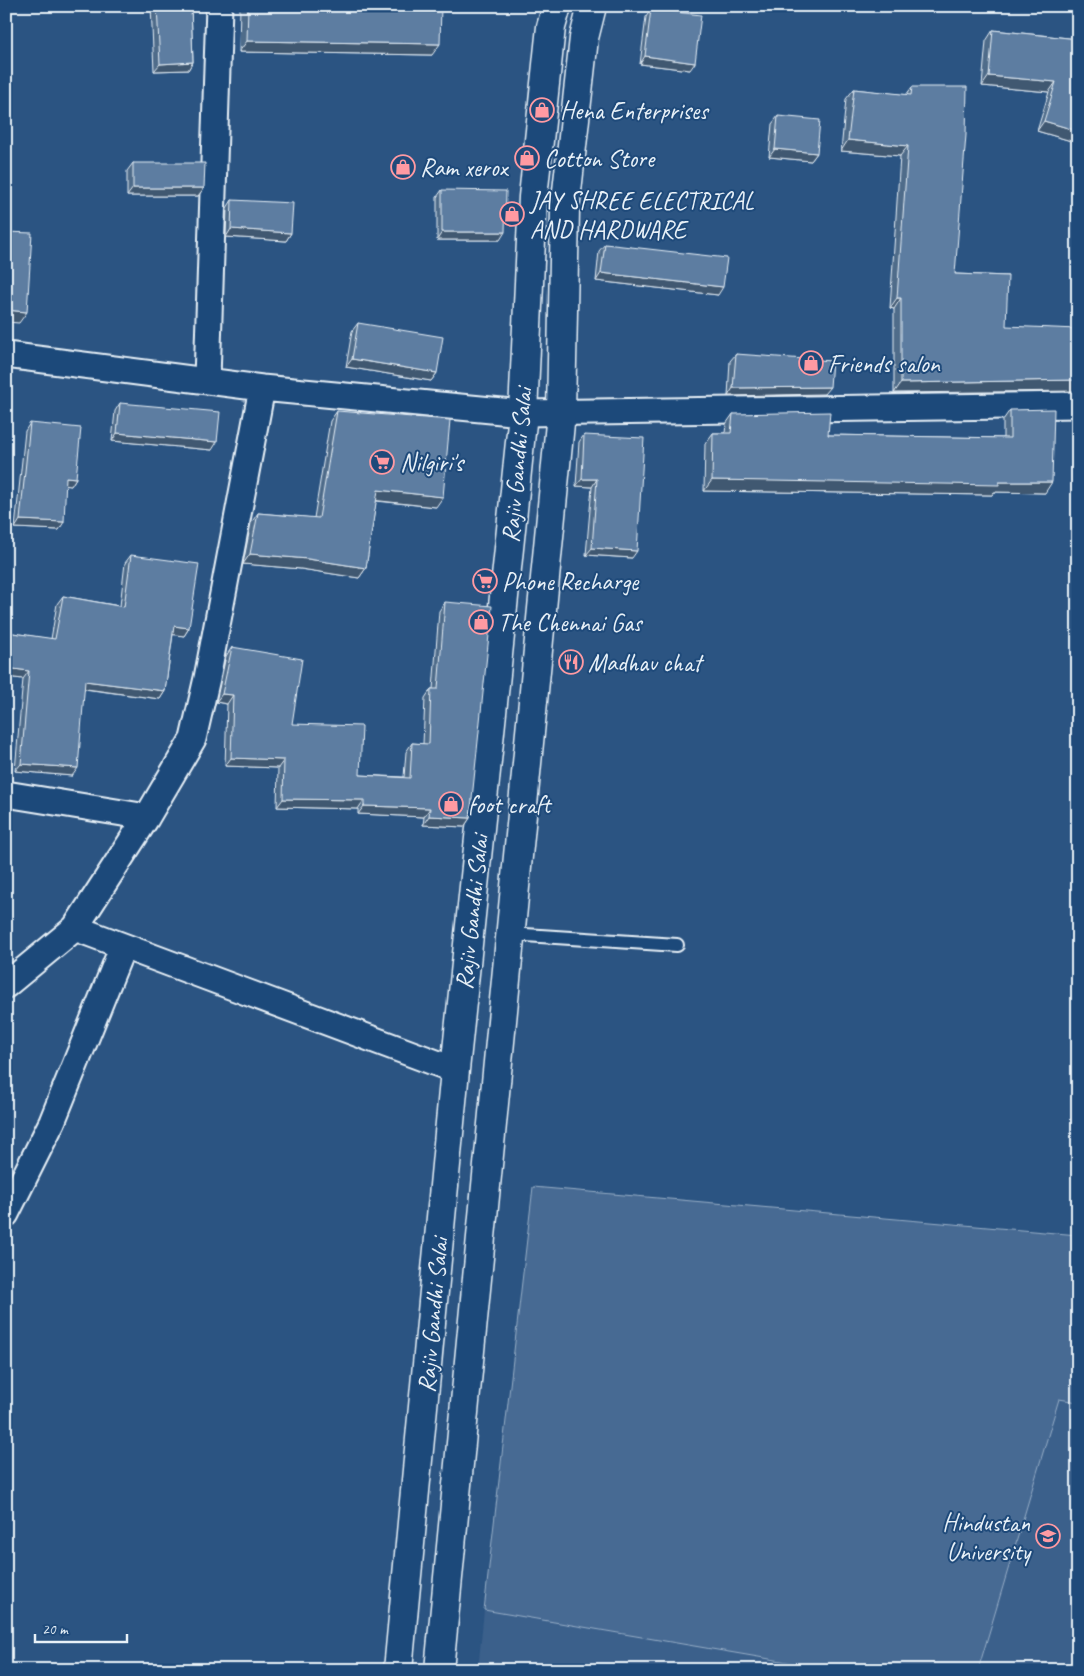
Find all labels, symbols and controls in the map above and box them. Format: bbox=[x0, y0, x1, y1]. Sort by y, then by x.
place label: Hena Enterprises bbox=[560, 95, 710, 127]
shop icon: Hena Enterprises bbox=[529, 97, 555, 123]
place label: Cotton Store bbox=[544, 143, 656, 175]
shop icon: Cotton Store bbox=[514, 145, 540, 171]
place label: Ram xerox bbox=[420, 152, 510, 184]
shop icon: Ram xerox bbox=[390, 154, 416, 180]
place label: JAY SHREE ELECTRICAL AND HARDWARE bbox=[529, 185, 754, 246]
shop icon: JAY SHREE ELECTRICAL AND HARDWARE bbox=[499, 201, 525, 227]
place label: Friends salon bbox=[828, 348, 941, 380]
shop icon: Friends salon bbox=[798, 350, 824, 376]
street label: Rajiv Gandhi Salai bbox=[494, 383, 540, 544]
place label: Nilgiri's bbox=[400, 447, 466, 479]
supermarket icon: Nilgiri's bbox=[369, 449, 395, 475]
place label: Phone Recharge bbox=[502, 566, 640, 598]
supermarket icon: Phone Recharge bbox=[472, 568, 498, 594]
place label: The Chennai Gas bbox=[498, 607, 644, 639]
shop icon: The Chennai Gas bbox=[468, 609, 494, 635]
place label: Madhav chat bbox=[588, 647, 705, 679]
restaurant icon: Madhav chat bbox=[558, 649, 584, 675]
place label: foot craft bbox=[468, 789, 553, 821]
shop icon: foot craft bbox=[438, 791, 464, 817]
street label: Rajiv Gandhi Salai bbox=[448, 830, 496, 991]
street label: Rajiv Gandhi Salai bbox=[410, 1233, 456, 1394]
place label: Hindustan University bbox=[942, 1507, 1032, 1568]
school or university icon: Hindustan University bbox=[1035, 1523, 1061, 1549]
scale bar bbox=[35, 1611, 128, 1643]
text: 20 m bbox=[42, 1620, 69, 1639]

